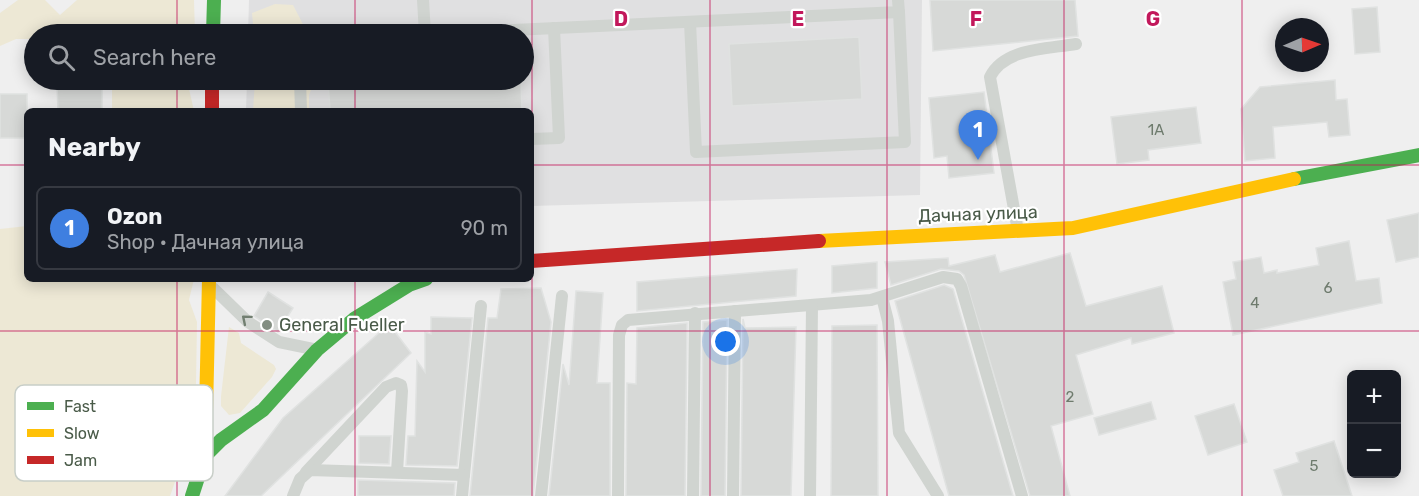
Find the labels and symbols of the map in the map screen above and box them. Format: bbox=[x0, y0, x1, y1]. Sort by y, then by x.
text: D bbox=[614, 7, 628, 31]
text: E bbox=[792, 7, 804, 31]
text: F bbox=[970, 7, 982, 31]
text: G bbox=[1146, 7, 1160, 31]
north arrow bbox=[1275, 18, 1329, 72]
pin: 1 bbox=[958, 110, 998, 160]
house number: 1А bbox=[1148, 121, 1164, 139]
street label: Дачная улица bbox=[918, 201, 1038, 227]
house number: 6 bbox=[1323, 279, 1333, 297]
house number: 4 bbox=[1250, 294, 1260, 312]
place label: General Fueller bbox=[279, 314, 405, 336]
one-way arrow bbox=[242, 315, 253, 326]
marker: General Fueller bbox=[260, 318, 274, 332]
your location bbox=[711, 327, 740, 356]
legend bbox=[15, 385, 213, 481]
house number: 2 bbox=[1066, 388, 1075, 406]
text: Fast bbox=[64, 397, 96, 416]
text: Slow bbox=[64, 424, 100, 443]
text: Jam bbox=[64, 451, 97, 470]
house number: 5 bbox=[1310, 457, 1319, 475]

